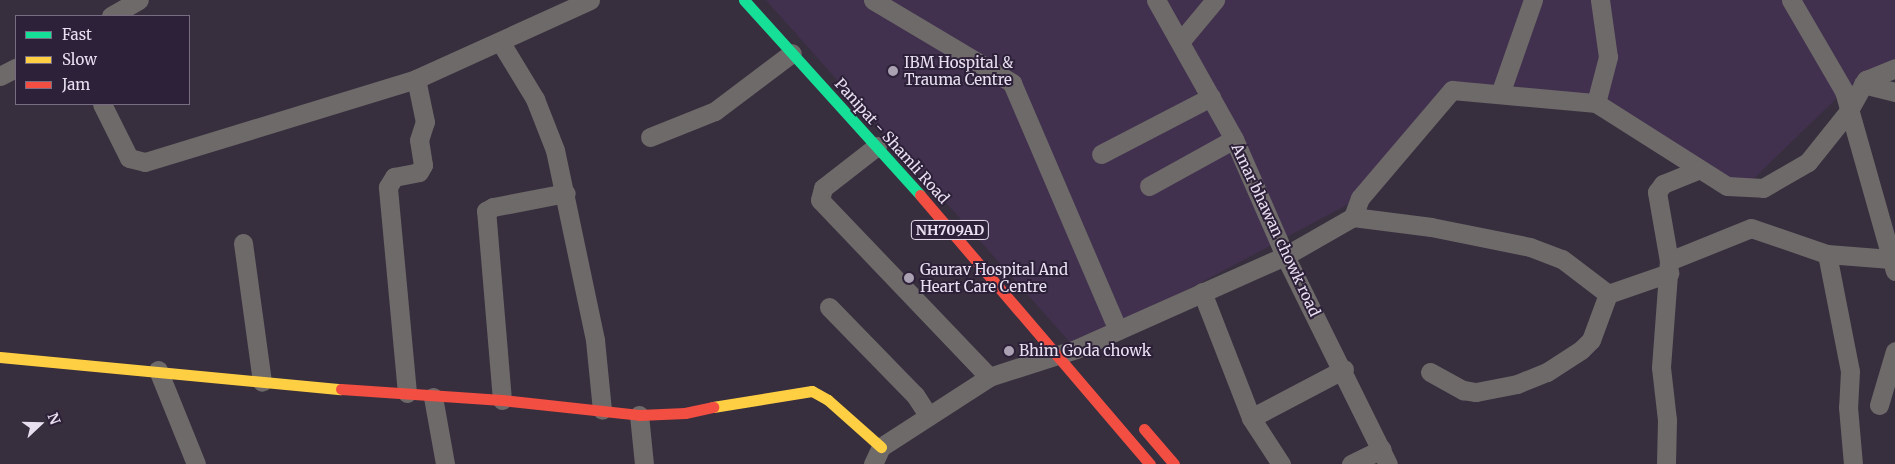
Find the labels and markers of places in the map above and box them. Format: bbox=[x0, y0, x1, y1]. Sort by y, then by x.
place label: IBM Hospital & Trauma Centre bbox=[904, 53, 1013, 88]
marker: IBM Hospital & Trauma Centre bbox=[886, 64, 900, 78]
place label: Gaurav Hospital And Heart Care Centre bbox=[920, 260, 1068, 295]
marker: Gaurav Hospital And Heart Care Centre bbox=[902, 271, 916, 285]
place label: Bhim Goda chowk bbox=[1019, 342, 1151, 360]
marker: Bhim Goda chowk bbox=[1003, 345, 1015, 357]

